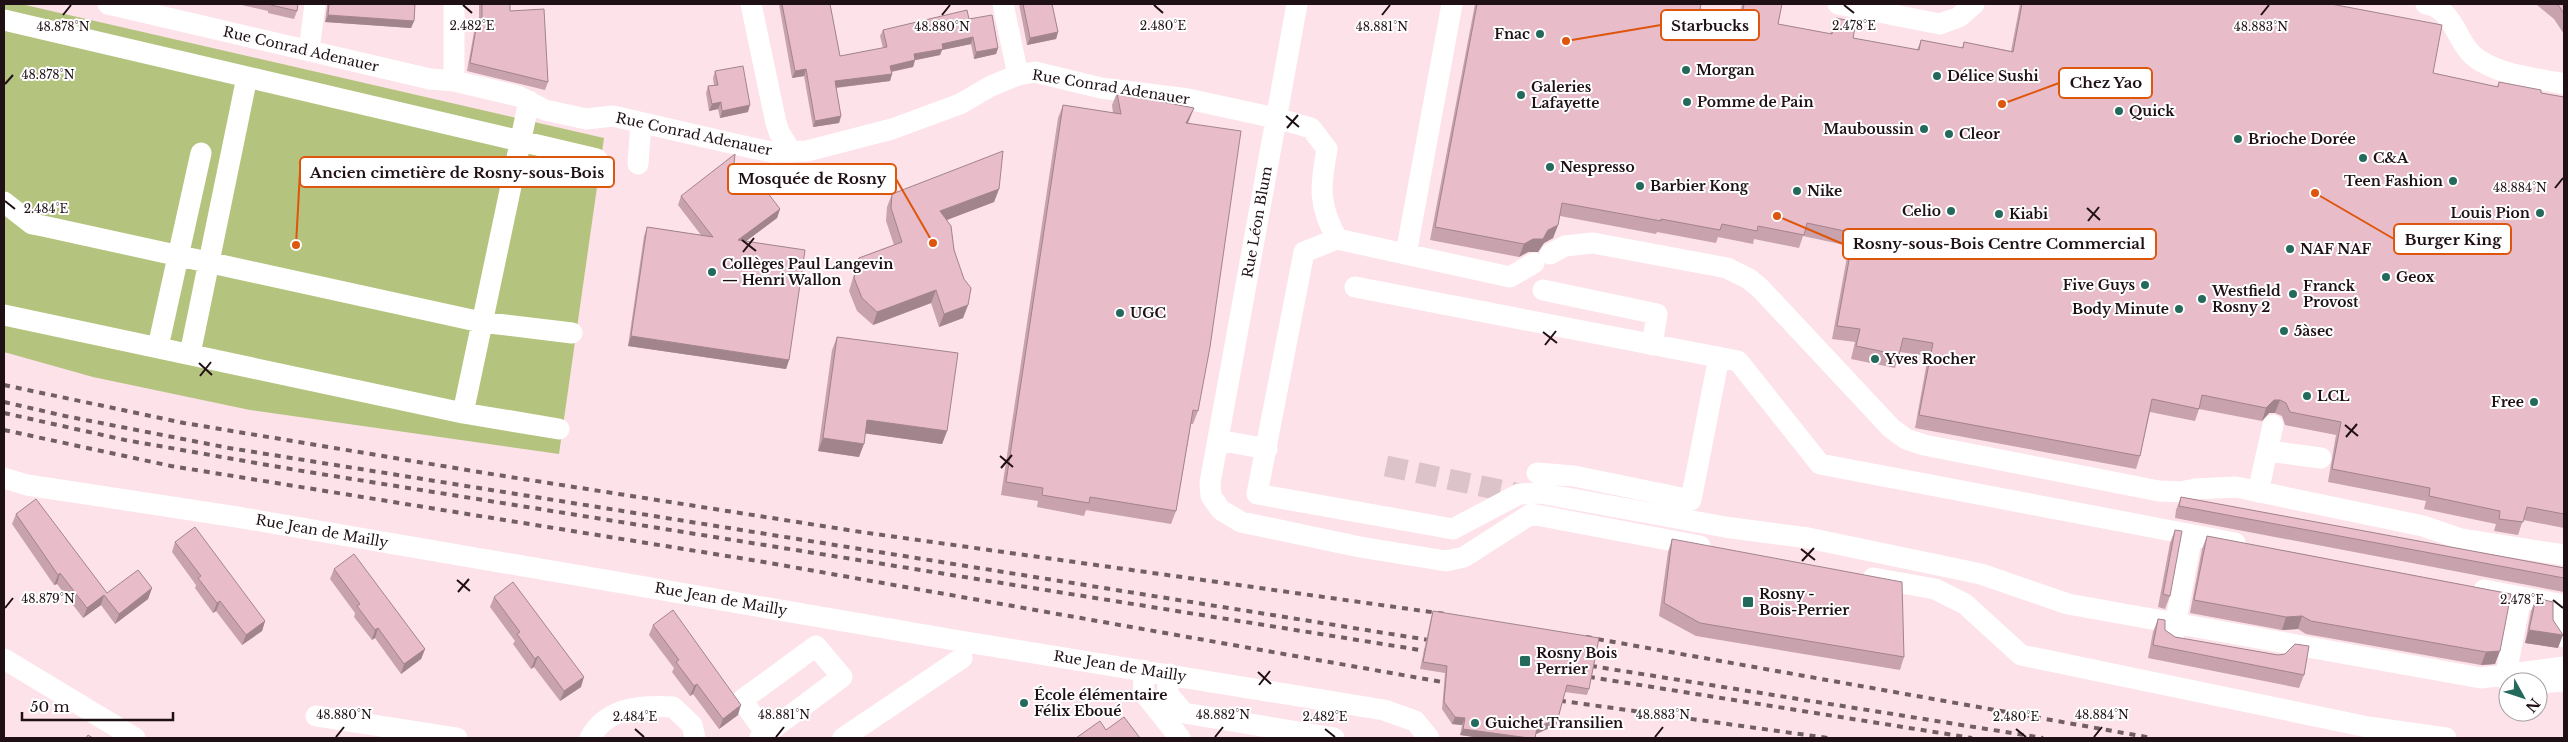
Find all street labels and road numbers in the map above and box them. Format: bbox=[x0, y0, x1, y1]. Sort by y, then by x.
street label: Rue Conrad Adenauer bbox=[221, 22, 381, 76]
street label: Rue Conrad Adenauer bbox=[1031, 66, 1191, 108]
street label: Rue Conrad Adenauer bbox=[614, 109, 774, 159]
street label: Rue Léon Blum bbox=[1238, 165, 1276, 279]
street label: Rue Jean de Mailly bbox=[254, 510, 390, 552]
street label: Rue Jean de Mailly bbox=[653, 578, 789, 620]
street label: Rue Jean de Mailly bbox=[1052, 647, 1188, 685]

